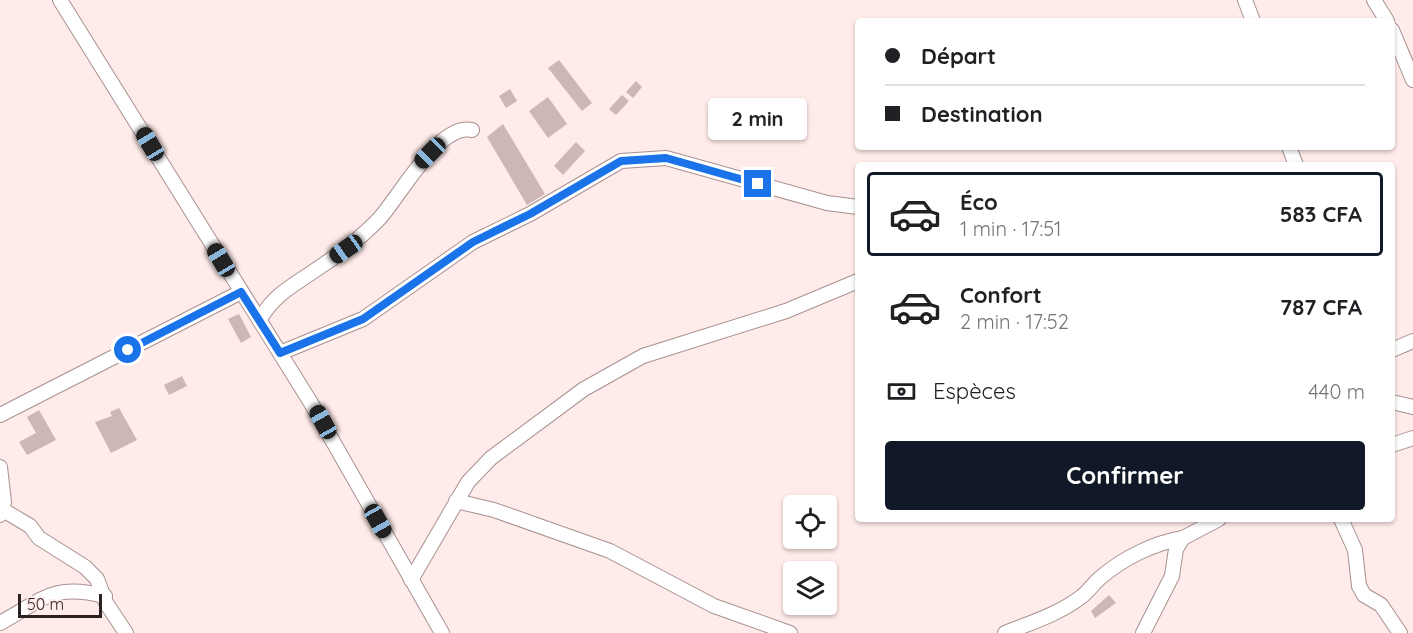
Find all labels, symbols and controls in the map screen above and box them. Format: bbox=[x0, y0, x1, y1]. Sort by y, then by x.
text: Départ bbox=[921, 42, 996, 70]
callout: 2 min bbox=[708, 97, 807, 139]
text: Destination bbox=[921, 100, 1043, 128]
text: 2 min bbox=[731, 106, 784, 131]
car bbox=[133, 124, 167, 164]
car bbox=[411, 134, 449, 172]
route end bbox=[744, 170, 771, 197]
icon: car bbox=[888, 187, 942, 241]
text: Éco bbox=[960, 188, 998, 216]
text: 583 CFA bbox=[1280, 200, 1362, 228]
text: 1 min · 17:51 bbox=[960, 216, 1061, 241]
car bbox=[326, 231, 366, 267]
car bbox=[204, 240, 238, 280]
icon: car bbox=[888, 280, 942, 334]
text: Confort bbox=[960, 281, 1042, 309]
text: 787 CFA bbox=[1280, 293, 1362, 321]
text: 2 min · 17:52 bbox=[960, 309, 1069, 334]
route start bbox=[114, 336, 141, 363]
icon: cash bbox=[885, 375, 918, 408]
text: Espèces bbox=[933, 377, 1016, 405]
text: 440 m bbox=[1308, 379, 1365, 404]
car bbox=[306, 402, 340, 442]
button: Confirmer bbox=[885, 441, 1365, 510]
map controls bbox=[783, 495, 837, 615]
button: locate bbox=[783, 495, 837, 549]
car bbox=[361, 501, 395, 541]
button: layers bbox=[783, 561, 837, 615]
scale bar bbox=[18, 591, 102, 618]
text: 50 m bbox=[27, 594, 64, 614]

